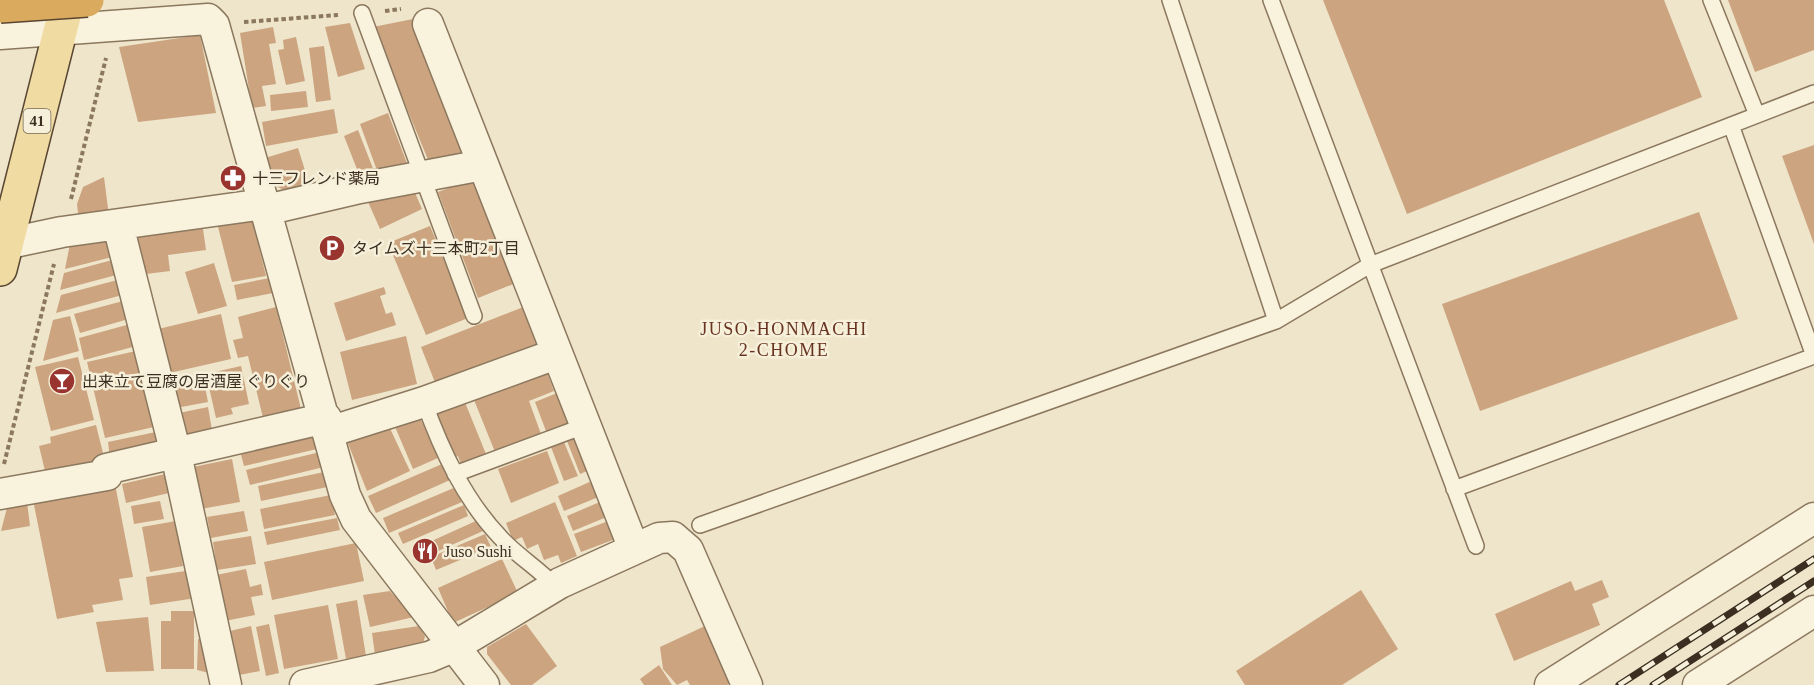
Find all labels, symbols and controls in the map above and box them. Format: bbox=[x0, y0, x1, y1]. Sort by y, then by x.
road number: 41 bbox=[24, 109, 51, 133]
pharmacy icon: 十三フレンド薬局 bbox=[218, 163, 248, 193]
place label: 十三フレンド薬局 bbox=[252, 170, 380, 187]
parking icon: タイムズ十三本町2丁目 bbox=[317, 233, 347, 263]
place label: タイムズ十三本町2丁目 bbox=[352, 240, 520, 257]
district label: JUSO-HONMACHI 2-CHOME bbox=[700, 319, 868, 360]
bar icon: 出来立て豆腐の居酒屋 ぐりぐり bbox=[47, 366, 77, 396]
place label: 出来立て豆腐の居酒屋 ぐりぐり bbox=[82, 373, 310, 390]
restaurant icon: Juso Sushi bbox=[410, 536, 440, 566]
place label: Juso Sushi bbox=[444, 543, 513, 560]

